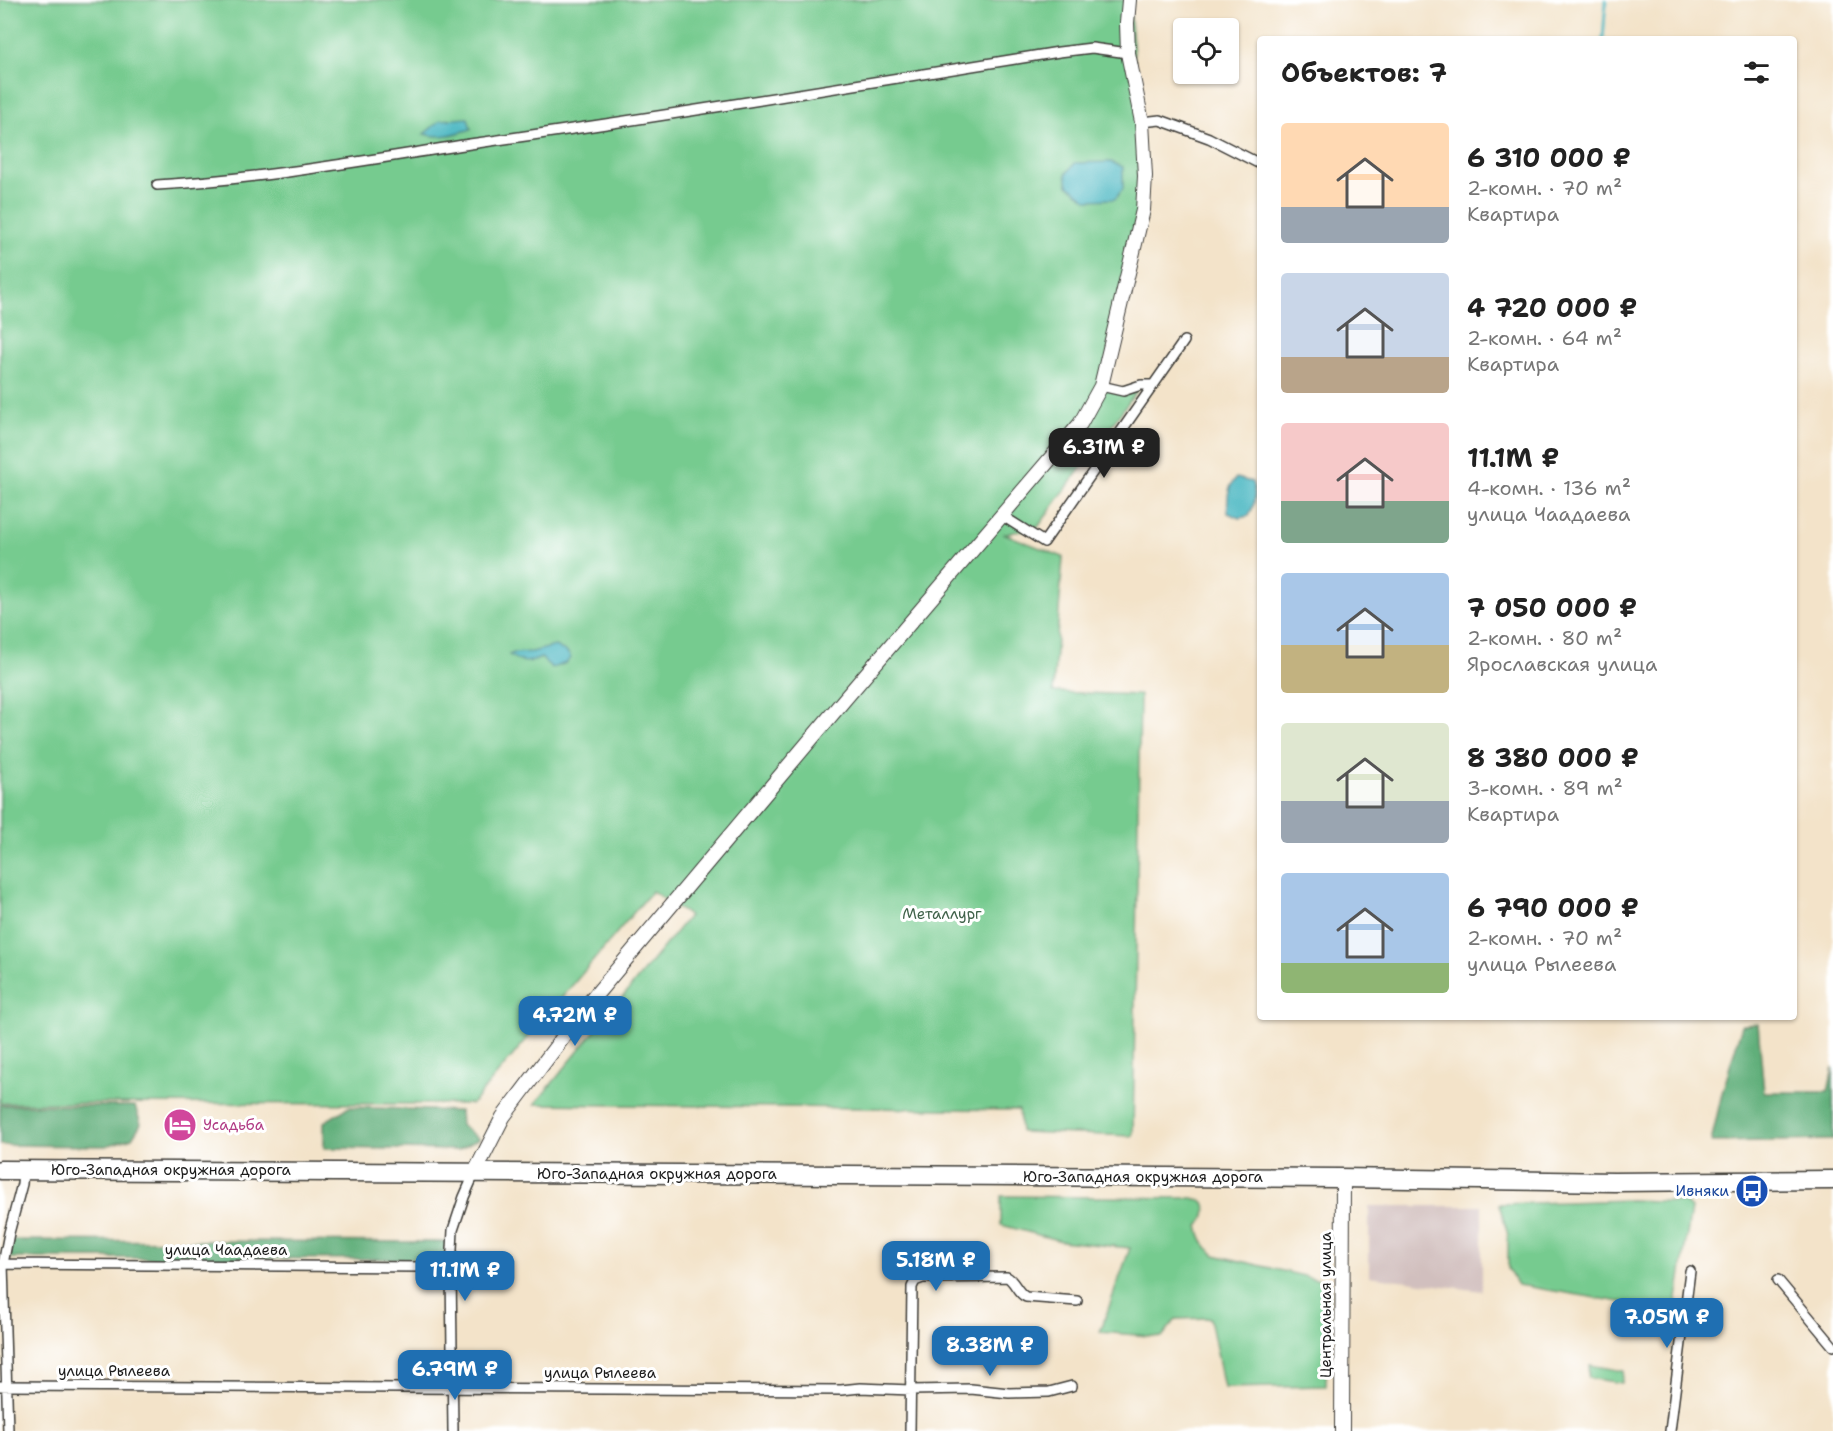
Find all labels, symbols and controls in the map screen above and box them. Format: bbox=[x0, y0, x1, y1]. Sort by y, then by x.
map controls bbox=[1173, 18, 1239, 84]
button: locate bbox=[1173, 18, 1239, 84]
text: Объектов: 7 bbox=[1281, 55, 1447, 90]
icon: filters bbox=[1740, 56, 1773, 89]
text: 6 310 000 ₽ bbox=[1467, 140, 1631, 175]
icon: home bbox=[1329, 147, 1401, 219]
text: 2-комн. · 70 m² bbox=[1467, 175, 1622, 201]
text: Квартира bbox=[1467, 201, 1559, 227]
text: 4 720 000 ₽ bbox=[1467, 290, 1637, 325]
icon: home bbox=[1329, 297, 1401, 369]
text: 2-комн. · 64 m² bbox=[1467, 325, 1622, 351]
text: Квартира bbox=[1467, 351, 1559, 377]
pin: 6.31M ₽ bbox=[1049, 428, 1159, 479]
text: 6.31M ₽ bbox=[1063, 434, 1145, 460]
text: 11.1M ₽ bbox=[1467, 440, 1560, 475]
icon: home bbox=[1329, 447, 1401, 519]
text: 4-комн. · 136 m² bbox=[1467, 475, 1631, 501]
text: улица Чаадаева bbox=[1467, 501, 1630, 527]
text: 7 050 000 ₽ bbox=[1467, 590, 1637, 625]
icon: home bbox=[1329, 597, 1401, 669]
text: 2-комн. · 80 m² bbox=[1467, 625, 1622, 651]
text: Ярославская улица bbox=[1467, 651, 1657, 677]
text: 8 380 000 ₽ bbox=[1467, 740, 1639, 775]
icon: home bbox=[1329, 747, 1401, 819]
text: 3-комн. · 89 m² bbox=[1467, 775, 1623, 801]
text: Квартира bbox=[1467, 801, 1559, 827]
text: 6 790 000 ₽ bbox=[1467, 890, 1639, 925]
icon: home bbox=[1329, 897, 1401, 969]
park label: Металлург bbox=[902, 904, 982, 924]
text: 2-комн. · 70 m² bbox=[1467, 925, 1622, 951]
text: улица Рылеева bbox=[1467, 951, 1616, 977]
pin: 4.72M ₽ bbox=[520, 996, 630, 1047]
text: 4.72M ₽ bbox=[533, 1002, 617, 1028]
hotel icon: Усадьба bbox=[162, 1107, 198, 1143]
place label: Усадьба bbox=[203, 1115, 265, 1135]
street label: Юго-Западная окружная дорога bbox=[51, 1160, 292, 1180]
street label: Юго-Западная окружная дорога bbox=[537, 1164, 778, 1184]
street label: Юго-Западная окружная дорога bbox=[1023, 1167, 1264, 1187]
bus stop icon: Ивняки bbox=[1734, 1173, 1770, 1209]
place label: Ивняки bbox=[1676, 1181, 1729, 1201]
street label: Центральная улица bbox=[1316, 1231, 1336, 1378]
street label: улица Чаадаева bbox=[165, 1240, 288, 1260]
pin: 5.18M ₽ bbox=[881, 1241, 991, 1292]
text: 5.18M ₽ bbox=[896, 1247, 976, 1273]
pin: 11.1M ₽ bbox=[410, 1251, 520, 1302]
text: 11.1M ₽ bbox=[429, 1257, 501, 1283]
pin: 7.05M ₽ bbox=[1612, 1298, 1722, 1349]
text: 7.05M ₽ bbox=[1624, 1304, 1710, 1330]
pin: 8.38M ₽ bbox=[935, 1326, 1045, 1377]
text: 8.38M ₽ bbox=[946, 1332, 1034, 1358]
pin: 6.79M ₽ bbox=[400, 1350, 510, 1401]
text: 6.79M ₽ bbox=[412, 1356, 498, 1382]
street label: улица Рылеева bbox=[58, 1361, 171, 1381]
street label: улица Рылеева bbox=[544, 1363, 657, 1383]

